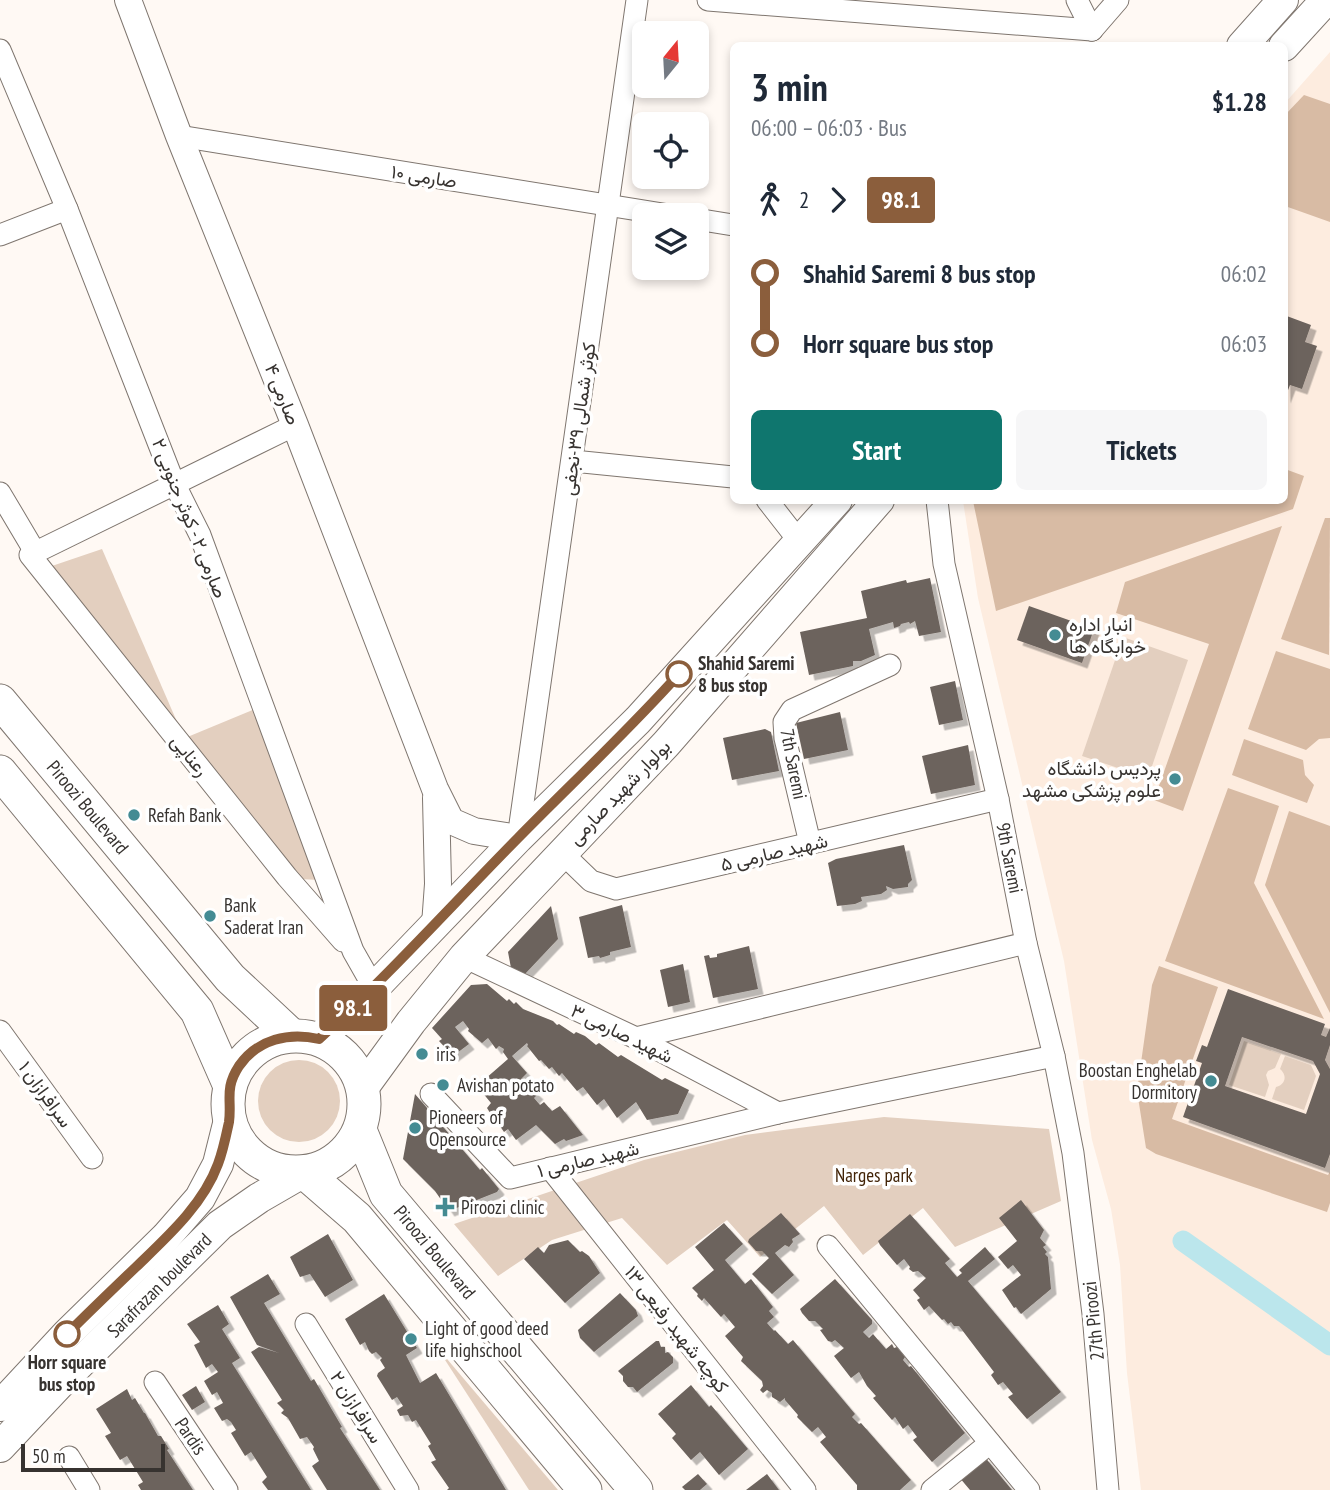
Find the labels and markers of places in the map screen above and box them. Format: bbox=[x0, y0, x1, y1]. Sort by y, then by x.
place label: انبار اداره خوابگاه ها bbox=[1069, 612, 1146, 658]
marker: انبار اداره خوابگاه ها bbox=[1047, 627, 1063, 643]
place label: Shahid Saremi 8 bus stop bbox=[698, 651, 795, 697]
marker: Shahid Saremi 8 bus stop bbox=[666, 661, 692, 687]
place label: پردیس دانشگاه علوم پزشکی مشهد bbox=[1022, 756, 1161, 804]
marker: پردیس دانشگاه علوم پزشکی مشهد bbox=[1167, 771, 1183, 787]
place label: Refah Bank bbox=[148, 803, 222, 827]
marker: Refah Bank bbox=[126, 807, 142, 823]
place label: Bank Saderat Iran bbox=[224, 893, 303, 939]
marker: Bank Saderat Iran bbox=[202, 908, 218, 924]
place label: iris bbox=[436, 1042, 456, 1066]
marker: iris bbox=[414, 1046, 430, 1062]
place label: Boostan Enghelab Dormitory bbox=[1079, 1058, 1198, 1104]
place label: Avishan potato bbox=[457, 1073, 554, 1097]
marker: Boostan Enghelab Dormitory bbox=[1203, 1073, 1219, 1089]
marker: Avishan potato bbox=[435, 1077, 451, 1093]
place label: Pioneers of Opensource bbox=[429, 1105, 506, 1151]
marker: Pioneers of Opensource bbox=[407, 1120, 423, 1136]
place label: Piroozi clinic bbox=[461, 1195, 545, 1219]
marker: Piroozi clinic bbox=[435, 1197, 455, 1217]
place label: Light of good deed life highschool bbox=[425, 1316, 549, 1362]
marker: Horr square bus stop bbox=[54, 1321, 80, 1347]
marker: Light of good deed life highschool bbox=[403, 1331, 419, 1347]
place label: Horr square bus stop bbox=[28, 1350, 106, 1396]

